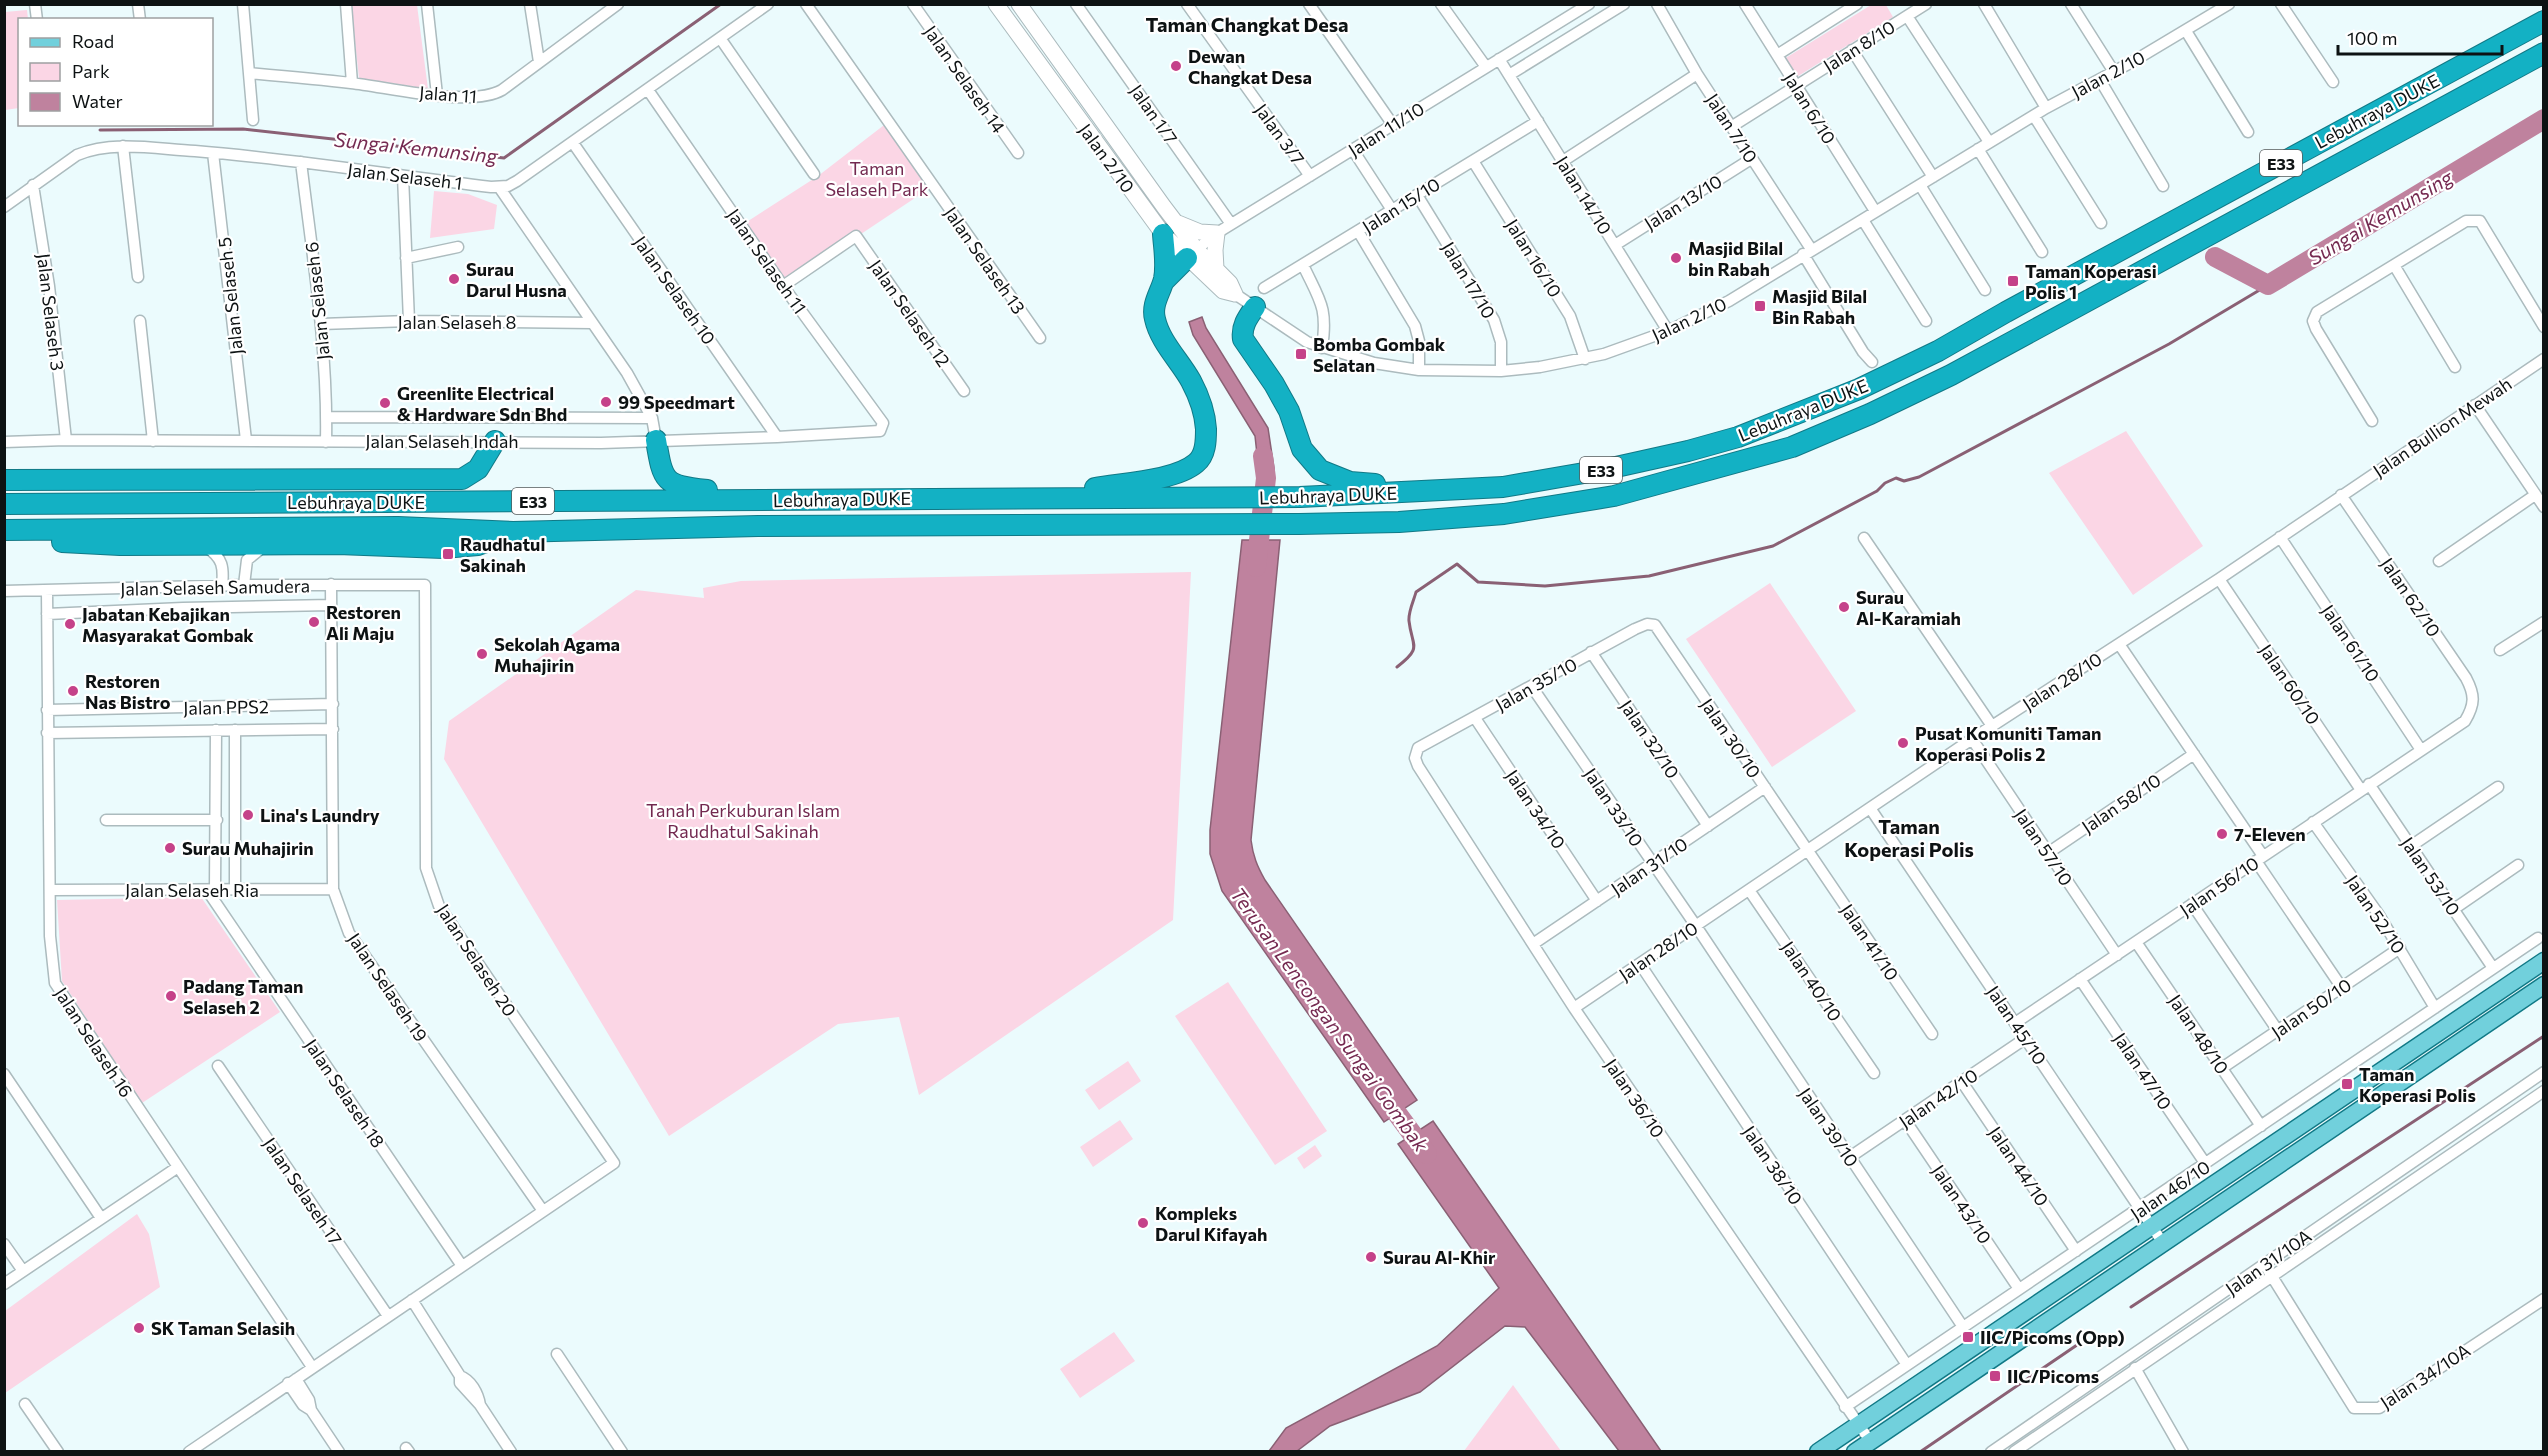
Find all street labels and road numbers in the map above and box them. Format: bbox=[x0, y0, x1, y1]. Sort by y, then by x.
street label: Jalan 8/10 bbox=[1819, 15, 1899, 77]
street label: Jalan Selaseh 14 bbox=[920, 21, 1010, 137]
street label: Jalan 2/10 bbox=[2068, 46, 2148, 102]
street label: Jalan 6/10 bbox=[1779, 68, 1841, 148]
street label: Lebuhraya DUKE bbox=[2311, 69, 2443, 153]
street label: Jalan 1/7 bbox=[1126, 80, 1182, 148]
street label: Jalan 11 bbox=[418, 81, 478, 107]
street label: Jalan 7/10 bbox=[1702, 89, 1762, 167]
street label: Jalan 11/10 bbox=[1344, 97, 1428, 161]
street label: Jalan 3/7 bbox=[1251, 99, 1309, 169]
street label: Jalan 2/10 bbox=[1075, 119, 1139, 197]
road number: E33 bbox=[2260, 150, 2302, 176]
street label: Jalan 14/10 bbox=[1551, 152, 1617, 238]
street label: Jalan Selaseh 1 bbox=[346, 158, 464, 194]
street label: Jalan 13/10 bbox=[1640, 169, 1726, 235]
street label: Jalan 15/10 bbox=[1358, 172, 1444, 238]
street label: Jalan Selaseh 13 bbox=[940, 202, 1030, 318]
street label: Jalan Selaseh 11 bbox=[723, 204, 811, 318]
street label: Jalan 16/10 bbox=[1501, 215, 1567, 301]
street label: Jalan Selaseh 10 bbox=[629, 232, 721, 348]
street label: Jalan Selaseh 5 bbox=[213, 236, 247, 356]
street label: Jalan 17/10 bbox=[1437, 238, 1501, 322]
street label: Jalan Selaseh 6 bbox=[300, 241, 334, 361]
street label: Jalan Selaseh 3 bbox=[33, 252, 69, 372]
street label: Jalan Selaseh 12 bbox=[865, 255, 955, 371]
street label: Jalan 2/10 bbox=[1648, 292, 1730, 346]
street label: Jalan Selaseh 8 bbox=[398, 311, 516, 333]
street label: Jalan Bullion Mewah bbox=[2368, 372, 2516, 482]
street label: Lebuhraya DUKE bbox=[1735, 374, 1871, 446]
street label: Jalan Selaseh Indah bbox=[365, 430, 519, 452]
road number: E33 bbox=[1580, 457, 1622, 483]
street label: Lebuhraya DUKE bbox=[1259, 482, 1397, 508]
street label: Lebuhraya DUKE bbox=[773, 487, 911, 511]
road number: E33 bbox=[512, 488, 554, 514]
street label: Lebuhraya DUKE bbox=[287, 491, 425, 513]
street label: Jalan 62/10 bbox=[2377, 553, 2445, 641]
street label: Jalan Selaseh Samudera bbox=[120, 574, 310, 600]
street label: Jalan 61/10 bbox=[2317, 600, 2385, 686]
street label: Jalan 60/10 bbox=[2255, 640, 2325, 728]
street label: Jalan 28/10 bbox=[2018, 647, 2106, 715]
street label: Jalan 35/10 bbox=[1491, 653, 1581, 715]
street label: Jalan 30/10 bbox=[1696, 694, 1766, 782]
street label: Jalan PPS2 bbox=[183, 695, 269, 719]
street label: Jalan 32/10 bbox=[1616, 696, 1684, 782]
street label: Jalan 33/10 bbox=[1580, 764, 1648, 850]
street label: Jalan 34/10 bbox=[1501, 765, 1571, 853]
street label: Jalan 58/10 bbox=[2077, 769, 2165, 837]
street label: Jalan 57/10 bbox=[2010, 804, 2078, 890]
street label: Jalan 31/10 bbox=[1606, 832, 1692, 900]
street label: Jalan 53/10 bbox=[2397, 832, 2465, 920]
street label: Jalan 56/10 bbox=[2175, 852, 2263, 920]
street label: Jalan 52/10 bbox=[2342, 870, 2410, 958]
street label: Jalan Selaseh Ria bbox=[125, 879, 259, 901]
street label: Jalan 41/10 bbox=[1836, 899, 1904, 985]
street label: Jalan Selaseh 20 bbox=[432, 900, 522, 1020]
street label: Jalan 28/10 bbox=[1614, 917, 1702, 985]
street label: Jalan Selaseh 19 bbox=[344, 928, 432, 1046]
street label: Jalan 40/10 bbox=[1777, 937, 1847, 1025]
street label: Jalan 50/10 bbox=[2267, 973, 2355, 1043]
street label: Jalan 45/10 bbox=[1983, 981, 2051, 1069]
street label: Jalan Selaseh 16 bbox=[50, 983, 138, 1101]
street label: Jalan 48/10 bbox=[2164, 990, 2234, 1078]
street label: Jalan 47/10 bbox=[2109, 1028, 2177, 1114]
street label: Jalan Selaseh 18 bbox=[301, 1034, 390, 1152]
street label: Jalan 36/10 bbox=[1601, 1054, 1669, 1142]
street label: Jalan 42/10 bbox=[1894, 1064, 1982, 1132]
street label: Jalan 39/10 bbox=[1795, 1083, 1863, 1171]
street label: Jalan 38/10 bbox=[1739, 1121, 1807, 1209]
street label: Jalan 44/10 bbox=[1984, 1122, 2054, 1210]
street label: Jalan Selaseh 17 bbox=[259, 1133, 347, 1249]
street label: Jalan 46/10 bbox=[2126, 1155, 2214, 1225]
street label: Jalan 43/10 bbox=[1928, 1160, 1996, 1248]
street label: Jalan 31/10A bbox=[2221, 1224, 2315, 1300]
street label: Jalan 34/10A bbox=[2376, 1339, 2474, 1413]

